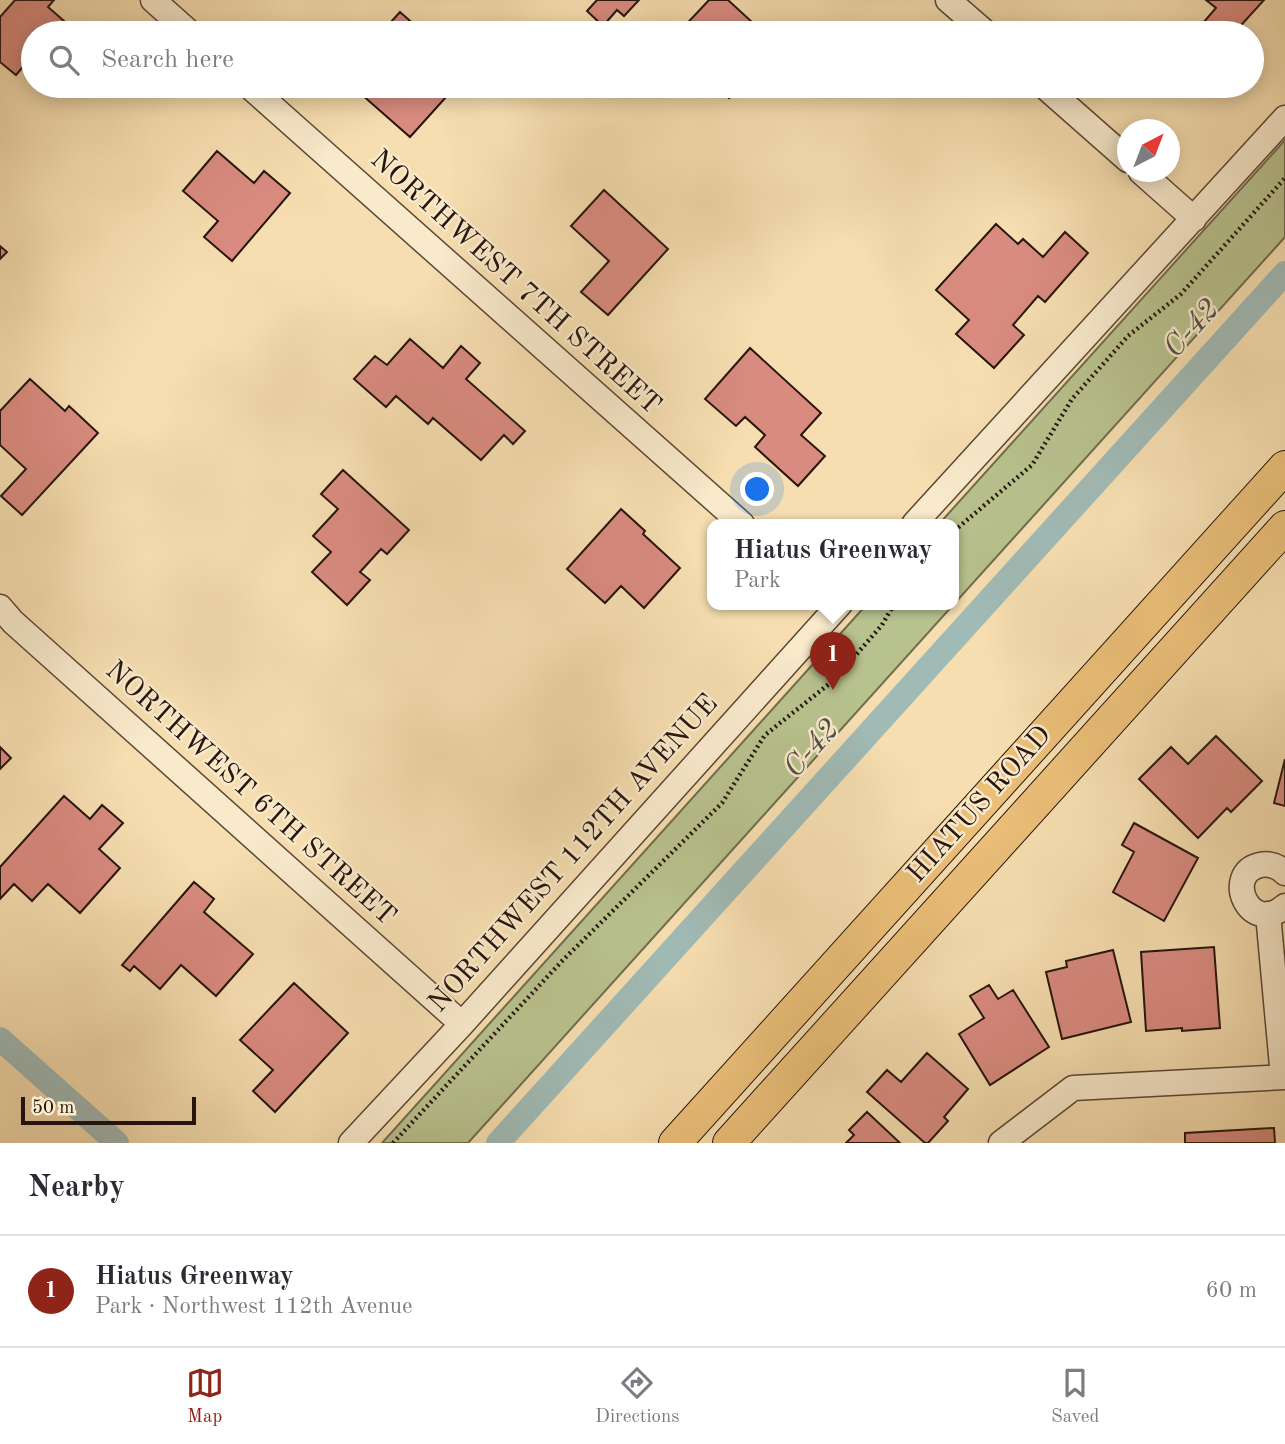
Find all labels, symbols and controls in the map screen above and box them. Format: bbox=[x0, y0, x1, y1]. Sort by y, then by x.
search box bbox=[21, 21, 1264, 98]
icon: search bbox=[45, 41, 83, 79]
text: Search here bbox=[101, 47, 234, 73]
north arrow bbox=[1117, 119, 1180, 182]
street label: NORTHWEST 7TH STREET bbox=[364, 146, 666, 420]
water label: C-42 bbox=[1159, 294, 1225, 364]
your location bbox=[740, 472, 774, 506]
popup bbox=[707, 519, 959, 610]
text: Hiatus Greenway bbox=[734, 538, 932, 564]
text: Park bbox=[734, 569, 781, 592]
pin: 1 bbox=[810, 632, 856, 690]
street label: NORTHWEST 6TH STREET bbox=[99, 657, 401, 931]
street label: NORTHWEST 112TH AVENUE bbox=[424, 690, 724, 1018]
water label: C-42 bbox=[779, 714, 845, 784]
street label: HIATUS ROAD bbox=[903, 721, 1057, 889]
scale bar bbox=[21, 1094, 196, 1126]
text: 50 m bbox=[32, 1099, 74, 1118]
text: Nearby bbox=[28, 1173, 125, 1203]
text: Hiatus Greenway bbox=[95, 1264, 294, 1290]
text: 1 bbox=[44, 1279, 58, 1302]
text: 60 m bbox=[1206, 1279, 1257, 1302]
text: Park · Northwest 112th Avenue bbox=[95, 1295, 413, 1318]
tab: Map bbox=[186, 1364, 224, 1429]
tab: Directions bbox=[595, 1364, 680, 1429]
tab: Saved bbox=[1051, 1364, 1099, 1429]

